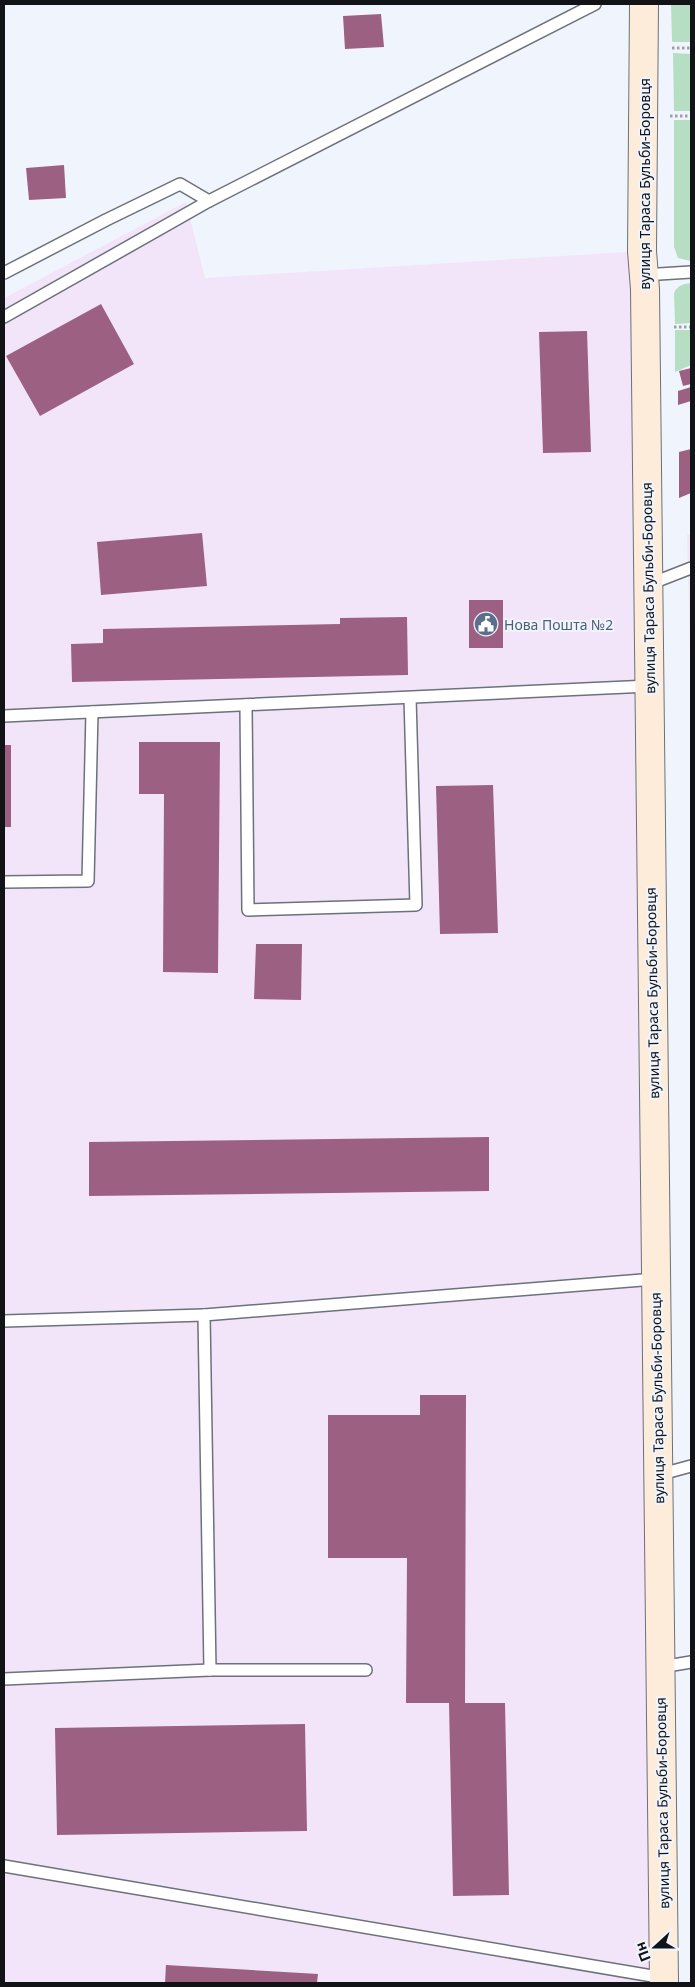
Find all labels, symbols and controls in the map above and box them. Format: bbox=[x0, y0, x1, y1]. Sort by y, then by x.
street label: вулиця Тараса Бульби-Боровця bbox=[635, 78, 654, 290]
street label: вулиця Тараса Бульби-Боровця bbox=[637, 482, 659, 694]
public building icon: Нова Пошта №2 bbox=[473, 611, 499, 637]
place label: Нова Пошта №2 bbox=[504, 615, 613, 634]
street label: вулиця Тараса Бульби-Боровця bbox=[641, 887, 663, 1099]
street label: вулиця Тараса Бульби-Боровця bbox=[646, 1292, 668, 1504]
street label: вулиця Тараса Бульби-Боровця bbox=[651, 1697, 673, 1909]
north arrow bbox=[630, 1922, 680, 1972]
text: Пн bbox=[630, 1939, 655, 1965]

